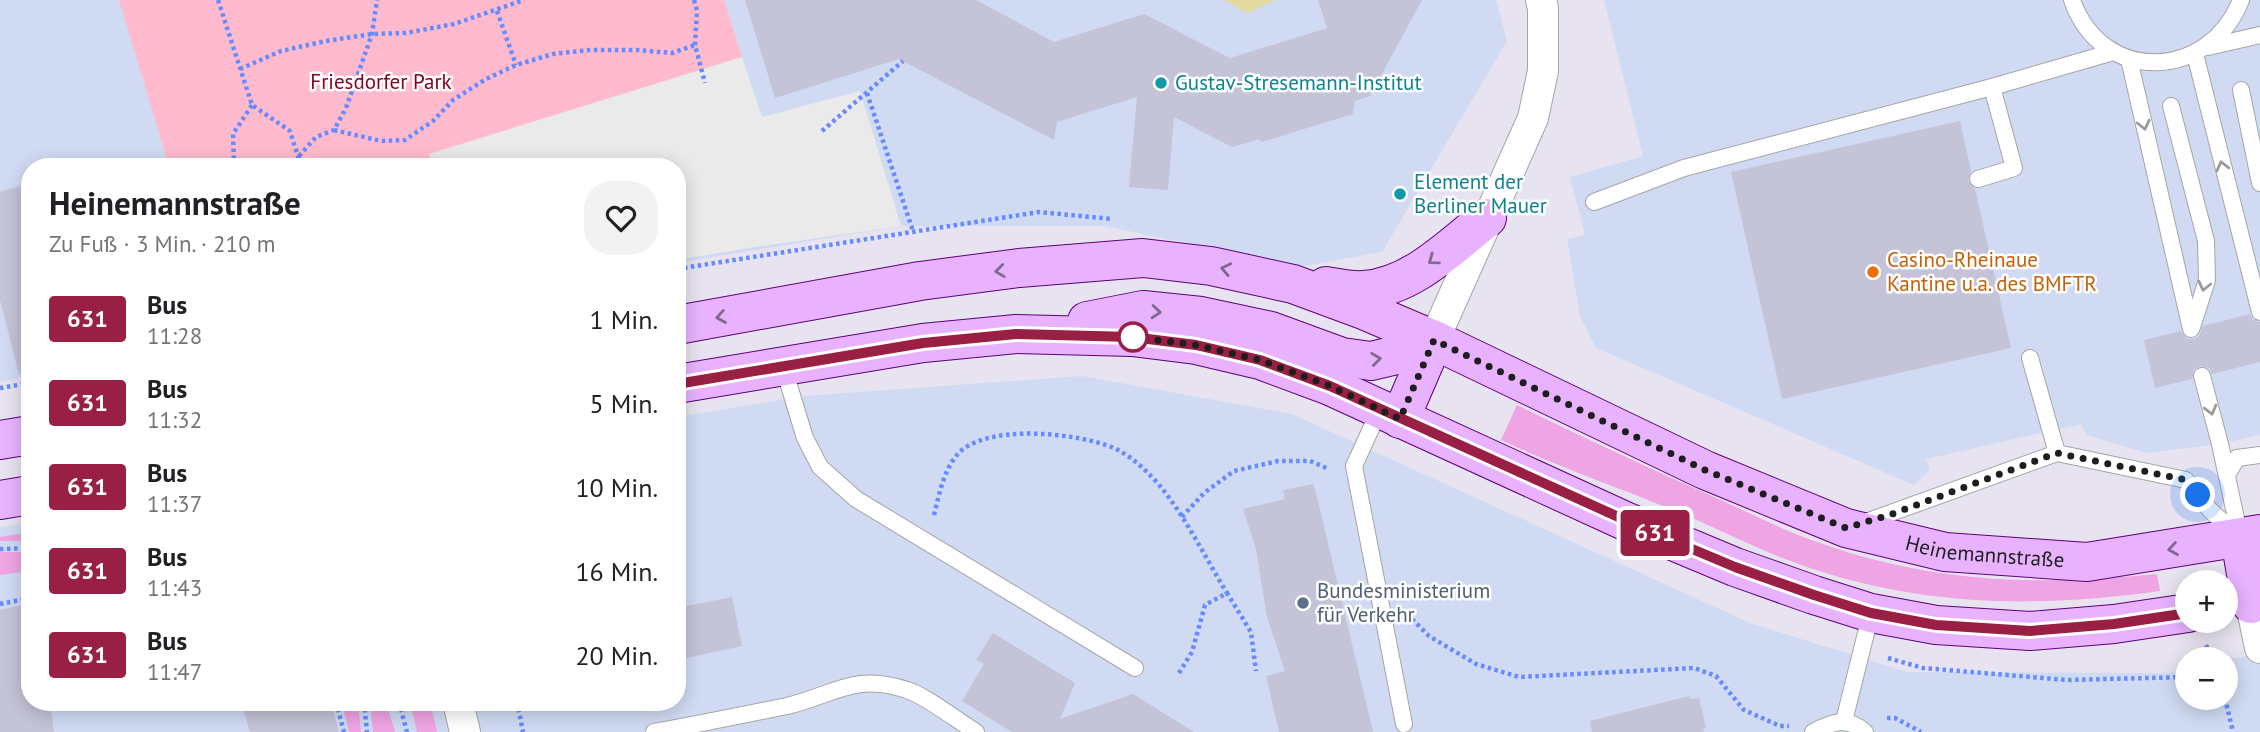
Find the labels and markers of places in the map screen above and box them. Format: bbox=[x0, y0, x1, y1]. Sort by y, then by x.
place label: Gustav-Stresemann-Institut bbox=[1175, 69, 1422, 96]
marker: Gustav-Stresemann-Institut bbox=[1153, 75, 1169, 91]
place label: Element der Berliner Mauer bbox=[1414, 168, 1547, 219]
marker: Element der Berliner Mauer bbox=[1392, 186, 1408, 202]
place label: Casino-Rheinaue Kantine u.a. des BMFTR bbox=[1887, 246, 2097, 297]
marker: Casino-Rheinaue Kantine u.a. des BMFTR bbox=[1865, 264, 1881, 280]
unlabelled marker bbox=[1118, 322, 1148, 352]
place label: Bundesministerium für Verkehr bbox=[1317, 577, 1490, 628]
marker: Bundesministerium für Verkehr bbox=[1295, 595, 1311, 611]

